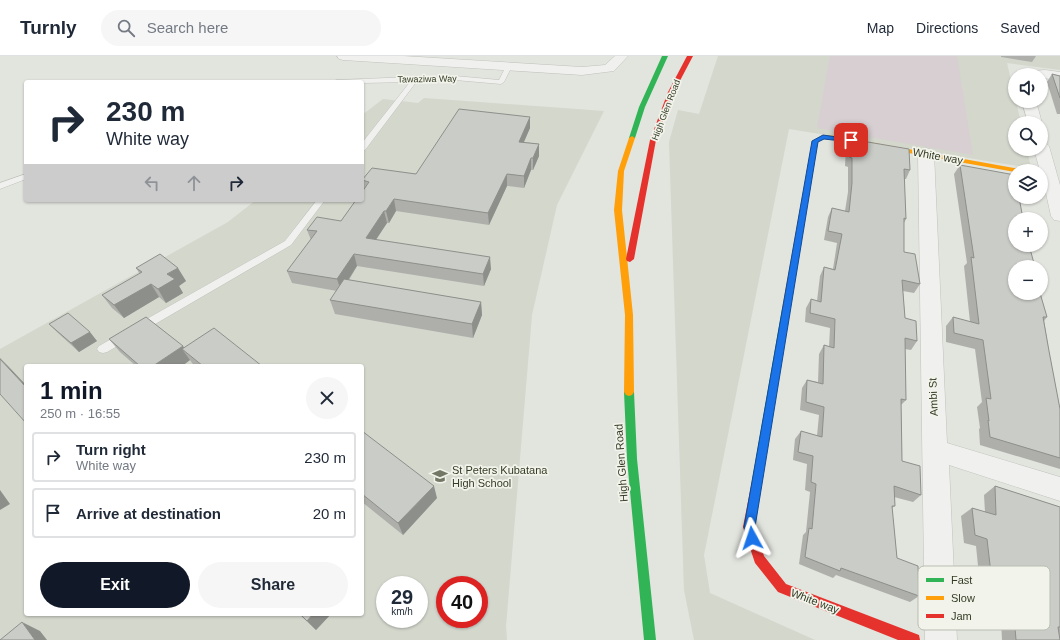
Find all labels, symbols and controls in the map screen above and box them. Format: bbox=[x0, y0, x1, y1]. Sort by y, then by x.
search box bbox=[101, 10, 381, 46]
text: Turnly bbox=[20, 17, 77, 38]
icon: search bbox=[115, 17, 137, 39]
text: Search here bbox=[147, 19, 228, 36]
text: Map bbox=[867, 20, 894, 36]
text: Directions bbox=[916, 20, 978, 36]
text: Saved bbox=[1000, 20, 1040, 36]
map controls bbox=[1008, 68, 1048, 300]
button: sound bbox=[1008, 68, 1048, 108]
street label: Tawaziwa Way bbox=[397, 73, 457, 85]
street label: High Glen Road bbox=[650, 78, 682, 142]
icon: right bbox=[40, 96, 92, 148]
text: 230 m bbox=[106, 96, 185, 127]
button: search bbox=[1008, 116, 1048, 156]
pin bbox=[834, 123, 868, 157]
text: White way bbox=[106, 129, 189, 149]
icon: arrive bbox=[840, 129, 862, 151]
street label: White way bbox=[912, 146, 965, 166]
button: layers bbox=[1008, 164, 1048, 204]
icon: left bbox=[141, 172, 163, 194]
icon: ahead bbox=[183, 172, 205, 194]
icon: right bbox=[225, 172, 247, 194]
button: + bbox=[1008, 212, 1048, 252]
button: − bbox=[1008, 260, 1048, 300]
text: 1 min bbox=[40, 377, 103, 404]
button: close bbox=[306, 377, 348, 419]
street label: Ambi St bbox=[926, 378, 940, 416]
text: 250 m · 16:55 bbox=[40, 406, 120, 421]
street label: High Glen Road bbox=[612, 424, 630, 502]
text: Turn right bbox=[76, 441, 146, 458]
icon: right bbox=[42, 446, 64, 468]
text: 230 m bbox=[304, 449, 346, 466]
text: White way bbox=[76, 458, 136, 473]
place label: St Peters Kubatana High School bbox=[452, 464, 548, 489]
school or university icon: St Peters Kubatana High School bbox=[431, 467, 449, 485]
icon: arrive bbox=[42, 502, 64, 524]
text: Arrive at destination bbox=[76, 505, 221, 522]
text: 20 m bbox=[313, 505, 346, 522]
position arrow bbox=[731, 517, 773, 559]
button: Exit bbox=[40, 562, 190, 608]
button: Share bbox=[198, 562, 348, 608]
legend bbox=[918, 566, 1050, 630]
text: Fast bbox=[951, 574, 972, 586]
speed limit sign: 40 bbox=[436, 576, 488, 628]
text: 29 bbox=[391, 586, 413, 608]
street label: White way bbox=[789, 586, 841, 616]
text: Slow bbox=[951, 592, 975, 604]
text: km/h bbox=[391, 606, 413, 617]
text: Jam bbox=[951, 610, 972, 622]

